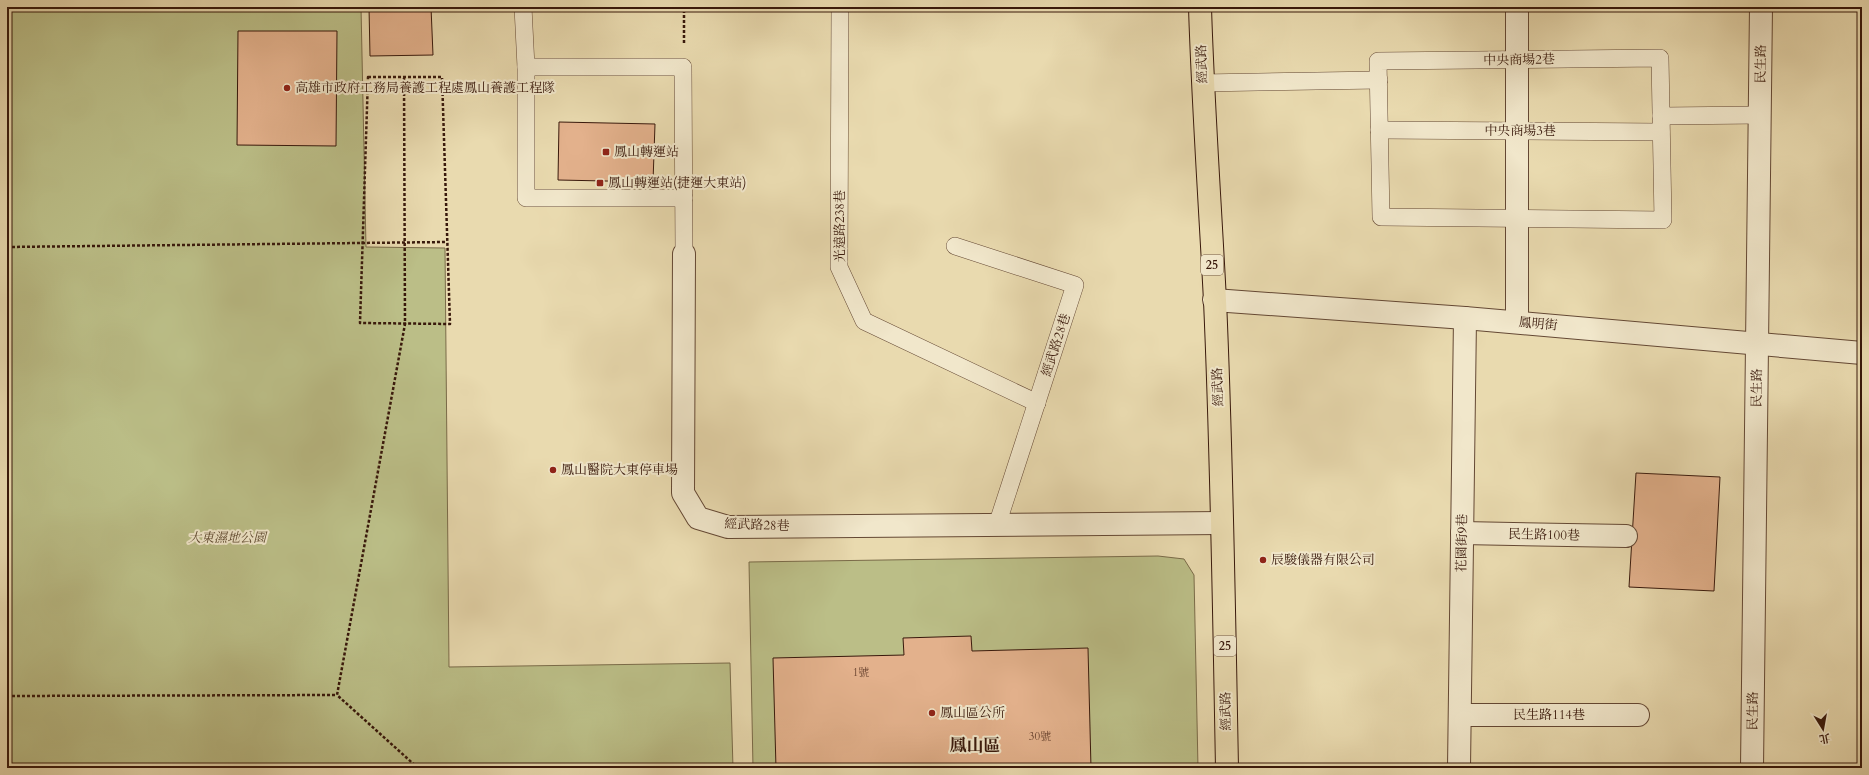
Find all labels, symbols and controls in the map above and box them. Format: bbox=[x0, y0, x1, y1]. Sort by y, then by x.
street label: 經武路 bbox=[1192, 44, 1212, 84]
street label: 民生路 bbox=[1752, 44, 1770, 84]
street label: 中央商場2巷 bbox=[1483, 50, 1555, 70]
place label: 高雄市政府工務局養護工程處鳳山養護工程隊 bbox=[295, 79, 555, 97]
marker: 高雄市政府工務局養護工程處鳳山養護工程隊 bbox=[282, 83, 292, 93]
street label: 中央商場3巷 bbox=[1484, 122, 1556, 140]
place label: 鳳山轉運站 bbox=[614, 143, 679, 161]
marker: 鳳山轉運站 bbox=[601, 147, 611, 157]
place label: 鳳山轉運站(捷運大東站) bbox=[608, 174, 746, 192]
marker: 鳳山轉運站(捷運大東站) bbox=[595, 178, 605, 188]
street label: 光遠路238巷 bbox=[831, 190, 849, 262]
road number: 25 bbox=[1201, 255, 1223, 275]
street label: 經武路28巷 bbox=[1037, 311, 1075, 379]
street label: 鳳明街 bbox=[1518, 313, 1558, 335]
street label: 經武路 bbox=[1208, 367, 1228, 407]
street label: 民生路 bbox=[1748, 368, 1766, 408]
place label: 鳳山醫院大東停車場 bbox=[561, 461, 678, 479]
marker: 鳳山醫院大東停車場 bbox=[548, 465, 558, 475]
street label: 花園街9巷 bbox=[1452, 514, 1472, 572]
street label: 經武路28巷 bbox=[724, 515, 790, 535]
street label: 民生路100巷 bbox=[1508, 525, 1580, 545]
park label: 大東濕地公園 bbox=[188, 529, 268, 547]
place label: 辰駿儀器有限公司 bbox=[1271, 551, 1375, 569]
marker: 辰駿儀器有限公司 bbox=[1258, 555, 1268, 565]
road number: 25 bbox=[1214, 636, 1236, 656]
house number: 1號 bbox=[853, 665, 869, 680]
street label: 經武路 bbox=[1217, 691, 1235, 731]
street label: 民生路 bbox=[1744, 691, 1762, 731]
place label: 鳳山區公所 bbox=[940, 704, 1005, 722]
street label: 民生路114巷 bbox=[1513, 706, 1585, 724]
marker: 鳳山區公所 bbox=[927, 708, 937, 718]
north arrow bbox=[1803, 709, 1843, 749]
house number: 30號 bbox=[1029, 729, 1051, 744]
text: 北 bbox=[1818, 730, 1832, 747]
district label: 鳳山區 bbox=[950, 734, 1001, 757]

